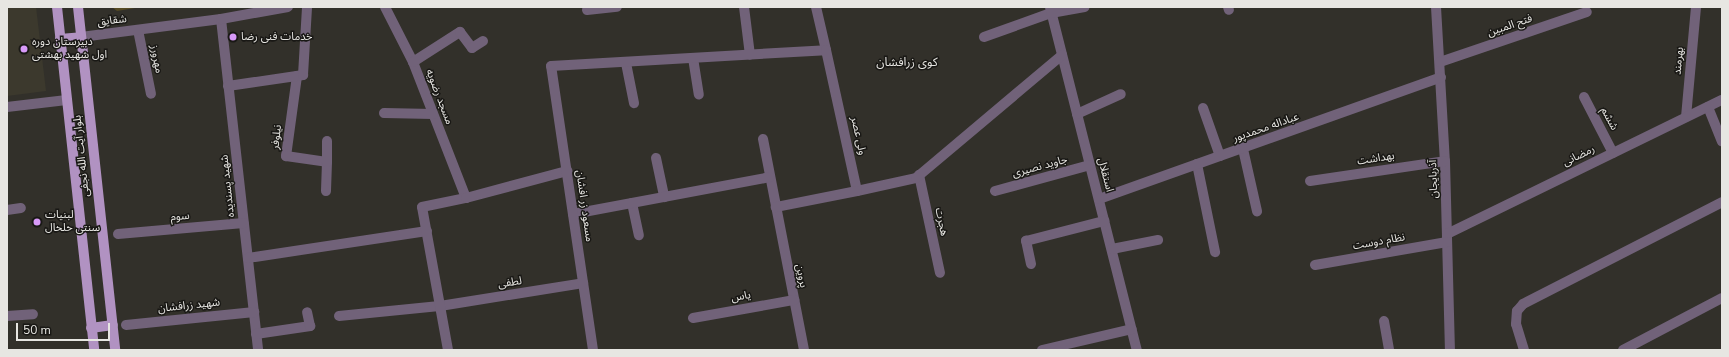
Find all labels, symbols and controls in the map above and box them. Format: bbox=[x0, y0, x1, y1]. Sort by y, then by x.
street label: فتح المبین bbox=[1486, 12, 1534, 40]
street label: شقایق bbox=[97, 13, 127, 29]
place label: خدمات فنی رضا bbox=[241, 30, 313, 44]
marker: خدمات فنی رضا bbox=[228, 32, 238, 42]
place label: دبیرستان دوره اول شهید بهشتی bbox=[32, 36, 107, 62]
marker: دبیرستان دوره اول شهید بهشتی bbox=[19, 44, 29, 54]
street label: مهرورز bbox=[147, 44, 165, 74]
street label: بهرمند bbox=[1671, 47, 1687, 75]
district label: کوی زرافشان bbox=[876, 56, 938, 70]
street label: مسجد رضویه bbox=[422, 67, 456, 127]
street label: ششم bbox=[1598, 105, 1620, 133]
street label: عباداله محمدپور bbox=[1231, 111, 1301, 145]
street label: بلوار آیت الله نجفی bbox=[71, 114, 93, 198]
street label: ولی عصر bbox=[847, 116, 869, 156]
street label: نیلوفر bbox=[269, 124, 285, 150]
street label: رمضانی bbox=[1561, 143, 1597, 169]
street label: بهداشت bbox=[1356, 150, 1396, 168]
street label: جاوید نصیری bbox=[1011, 153, 1069, 181]
street label: شهید پسندیده bbox=[218, 154, 238, 218]
street label: استقلال bbox=[1094, 156, 1116, 194]
street label: آذربایجان bbox=[1427, 159, 1441, 199]
street label: مسعود زر افشان bbox=[572, 169, 596, 243]
street label: هجرت bbox=[932, 207, 950, 237]
place label: لبنیات سنتی خلخال bbox=[45, 209, 100, 235]
street label: سوم bbox=[170, 210, 190, 224]
marker: لبنیات سنتی خلخال bbox=[32, 217, 42, 227]
street label: نظام دوست bbox=[1352, 231, 1406, 253]
street label: پروین bbox=[792, 263, 810, 289]
street label: لطفی bbox=[497, 275, 523, 291]
street label: یاس bbox=[730, 289, 752, 305]
street label: شهید زرافشان bbox=[157, 296, 221, 316]
scale bar bbox=[18, 315, 112, 341]
text: 50 m bbox=[23, 322, 51, 338]

